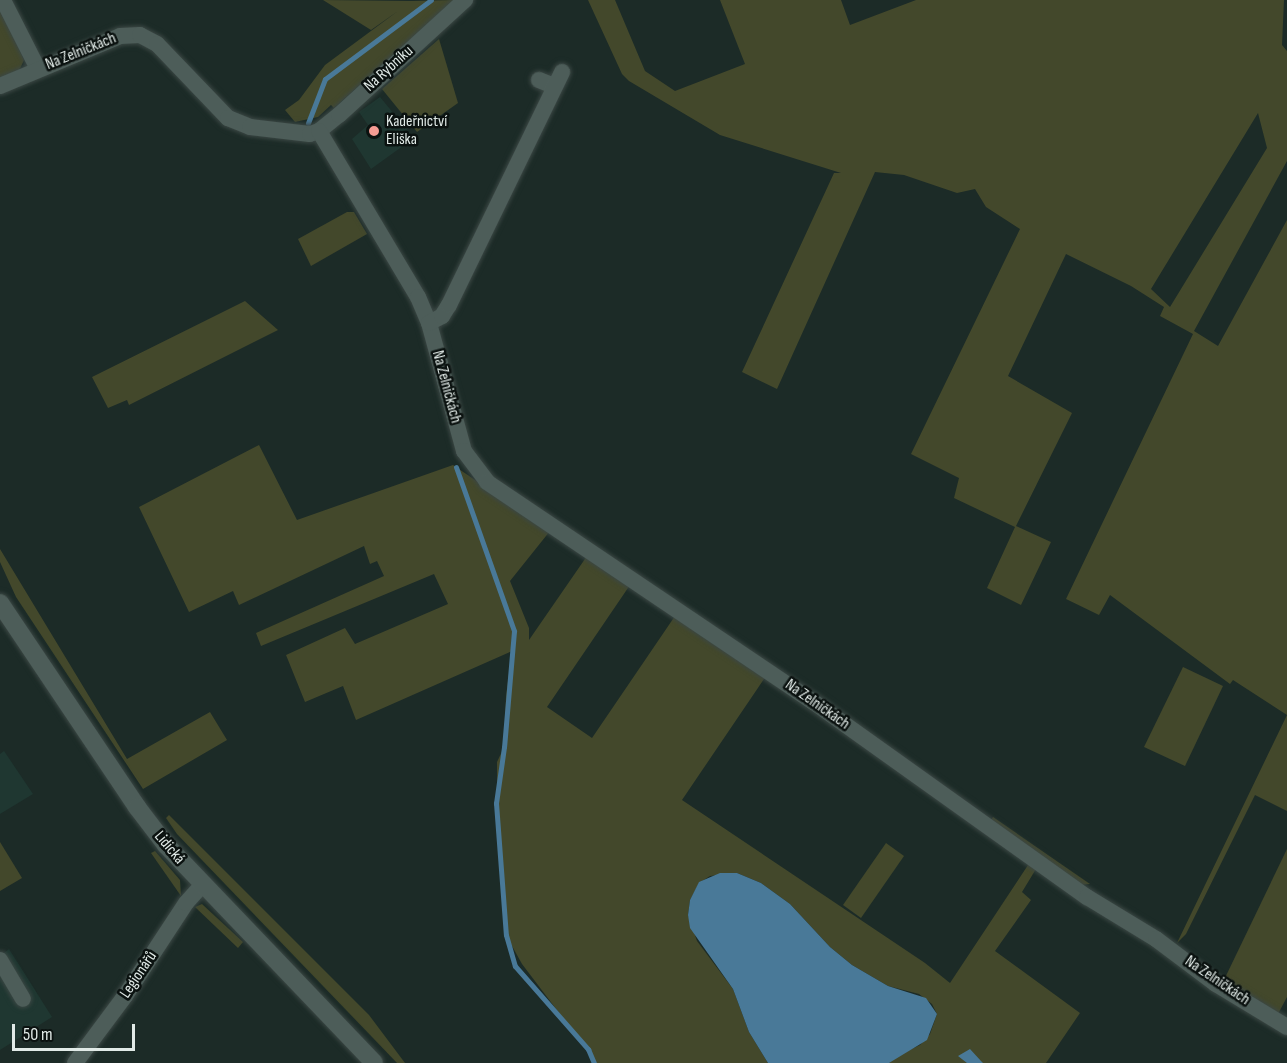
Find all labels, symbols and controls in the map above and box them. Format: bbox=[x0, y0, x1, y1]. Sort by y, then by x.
street label: Na Zelničkách bbox=[43, 29, 119, 75]
street label: Na Rybníku bbox=[360, 42, 418, 96]
place label: Kadeřnictví Eliška bbox=[386, 112, 447, 150]
marker: Kadeřnictví Eliška bbox=[367, 124, 381, 138]
street label: Na Zelničkách bbox=[427, 349, 465, 425]
street label: Na Zelničkách bbox=[781, 676, 853, 734]
street label: Lidická bbox=[150, 828, 188, 868]
street label: Legionářů bbox=[116, 948, 162, 1002]
street label: Na Zelničkách bbox=[1181, 952, 1253, 1010]
scale bar bbox=[15, 1012, 138, 1050]
text: 50 m bbox=[23, 1024, 53, 1045]

